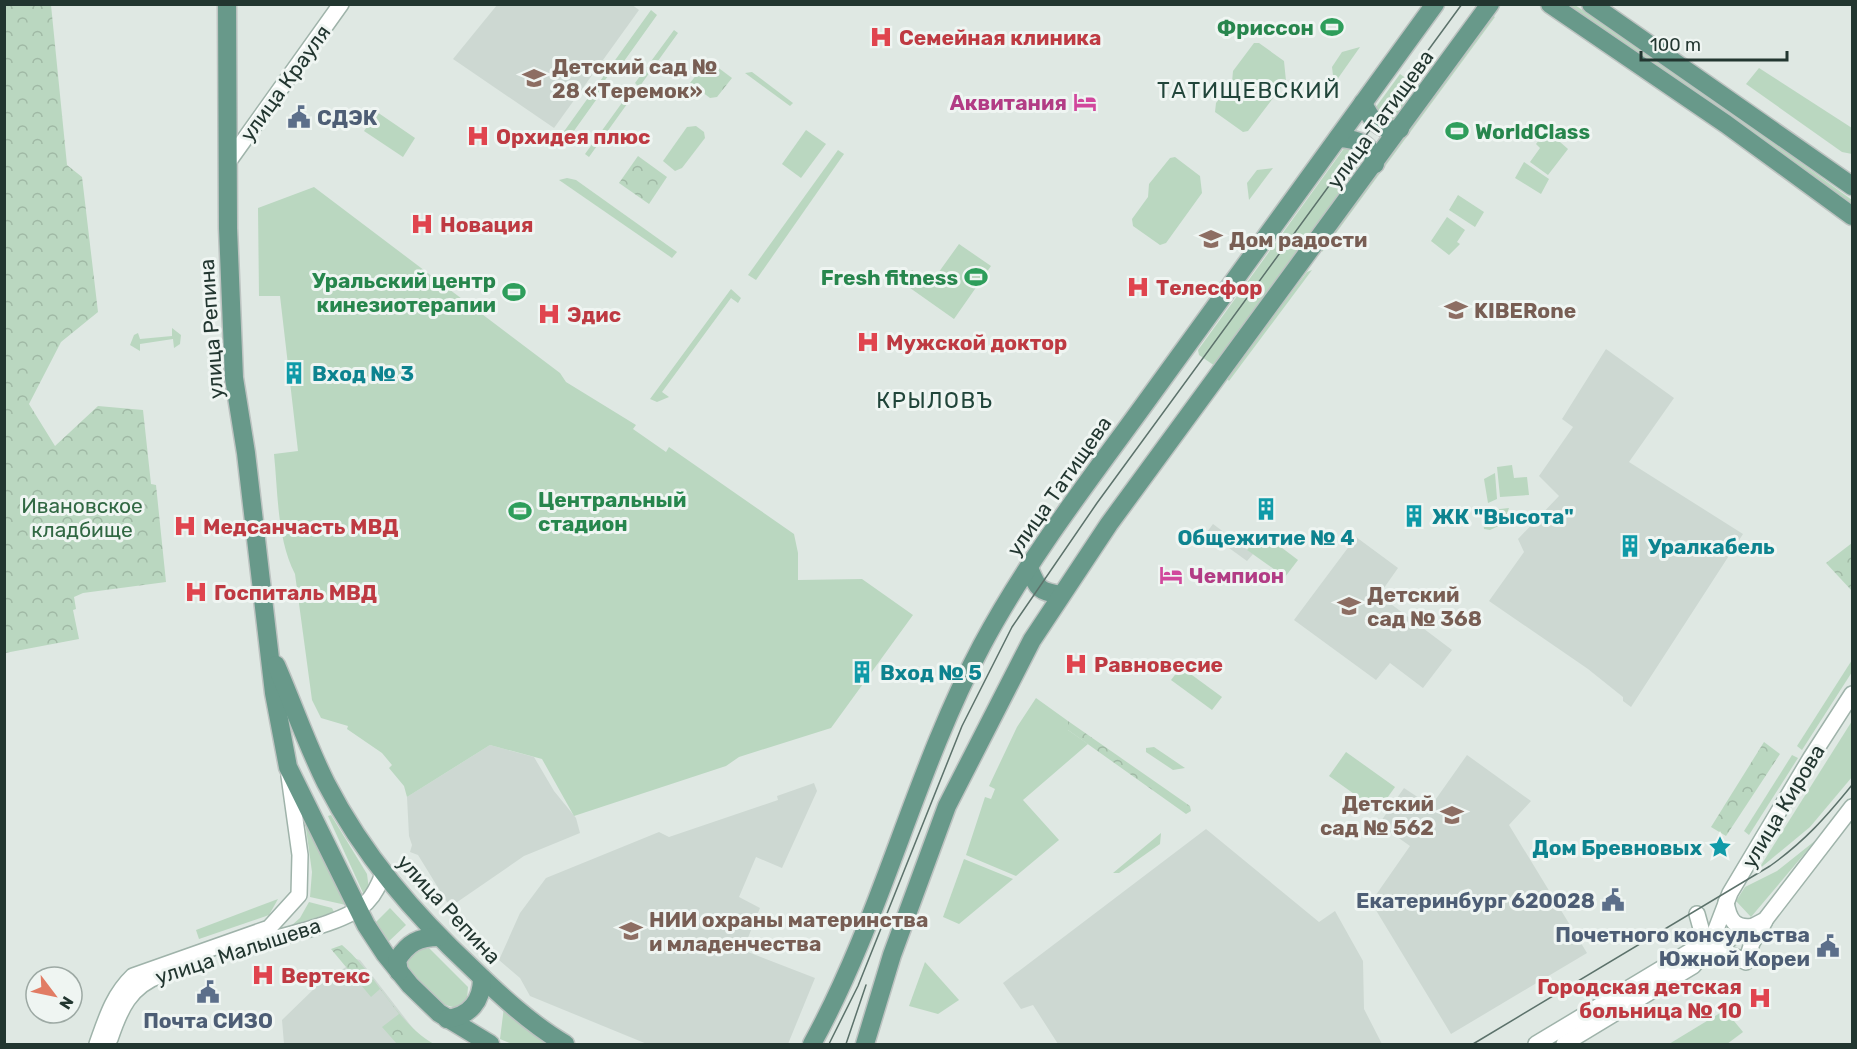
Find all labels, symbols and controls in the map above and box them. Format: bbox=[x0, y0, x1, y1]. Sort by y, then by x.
sports icon: Фриссон bbox=[1319, 14, 1345, 40]
place label: Фриссон bbox=[1217, 15, 1314, 40]
street label: улица Крауля bbox=[234, 20, 336, 146]
hospital icon: Семейная клиника bbox=[868, 24, 894, 50]
scale bar bbox=[1641, 24, 1786, 62]
place label: Семейная клиника bbox=[899, 25, 1101, 50]
text: 100 m bbox=[1650, 34, 1701, 56]
street label: улица Татищева bbox=[1321, 45, 1439, 193]
place label: Детский сад № 28 «Теремок» bbox=[552, 54, 717, 103]
school or university icon: Детский сад № 28 «Теремок» bbox=[521, 65, 547, 91]
district label: ТАТИЩЕВСКИЙ bbox=[1157, 77, 1341, 104]
hotel icon: Аквитания bbox=[1072, 89, 1098, 115]
place label: Аквитания bbox=[950, 90, 1067, 115]
public building icon: СДЭК bbox=[286, 104, 312, 130]
place label: СДЭК bbox=[317, 105, 378, 130]
sports icon: WorldClass bbox=[1444, 118, 1470, 144]
place label: WorldClass bbox=[1475, 119, 1590, 144]
hospital icon: Орхидея плюс bbox=[465, 123, 491, 149]
place label: Орхидея плюс bbox=[496, 124, 650, 149]
hospital icon: Новация bbox=[409, 211, 435, 237]
place label: Новация bbox=[440, 212, 533, 237]
school or university icon: Дом радости bbox=[1198, 226, 1224, 252]
place label: Дом радости bbox=[1229, 227, 1367, 252]
street label: улица Репина bbox=[194, 258, 228, 400]
sports icon: Fresh fitness bbox=[963, 264, 989, 290]
place label: Fresh fitness bbox=[821, 265, 958, 290]
place label: Уральский центр кинезиотерапии bbox=[312, 268, 496, 317]
hospital icon: Телесфор bbox=[1125, 274, 1151, 300]
place label: Телесфор bbox=[1156, 275, 1263, 300]
sports icon: Уральский центр кинезиотерапии bbox=[501, 279, 527, 305]
school or university icon: KIBERone bbox=[1443, 297, 1469, 323]
place label: KIBERone bbox=[1474, 298, 1576, 323]
hospital icon: Эдис bbox=[536, 301, 562, 327]
place label: Эдис bbox=[567, 302, 621, 327]
hospital icon: Мужской доктор bbox=[855, 329, 881, 355]
place label: Мужской доктор bbox=[886, 330, 1067, 355]
building icon: Вход № 3 bbox=[281, 360, 307, 386]
place label: Вход № 3 bbox=[312, 361, 414, 386]
district label: КРЫЛОВЪ bbox=[876, 387, 994, 414]
street label: улица Татищева bbox=[1001, 411, 1117, 561]
place label: Центральный стадион bbox=[538, 487, 686, 536]
park label: Ивановское кладбище bbox=[21, 493, 143, 542]
building icon: Общежитие № 4 bbox=[1253, 496, 1279, 522]
sports icon: Центральный стадион bbox=[507, 498, 533, 524]
building icon: ЖК "Высота" bbox=[1401, 503, 1427, 529]
place label: ЖК "Высота" bbox=[1432, 504, 1574, 529]
hospital icon: Медсанчасть МВД bbox=[172, 513, 198, 539]
place label: Медсанчасть МВД bbox=[203, 514, 399, 539]
place label: Общежитие № 4 bbox=[1177, 525, 1355, 550]
building icon: Уралкабель bbox=[1617, 533, 1643, 559]
place label: Уралкабель bbox=[1648, 534, 1775, 559]
hotel icon: Чемпион bbox=[1158, 562, 1184, 588]
place label: Чемпион bbox=[1189, 563, 1284, 588]
hospital icon: Госпиталь МВД bbox=[183, 579, 209, 605]
place label: Госпиталь МВД bbox=[214, 580, 377, 605]
place label: Детский сад № 368 bbox=[1367, 582, 1482, 631]
school or university icon: Детский сад № 368 bbox=[1336, 593, 1362, 619]
hospital icon: Равновесие bbox=[1063, 651, 1089, 677]
place label: Равновесие bbox=[1094, 652, 1223, 677]
building icon: Вход № 5 bbox=[849, 659, 875, 685]
place label: Вход № 5 bbox=[880, 660, 982, 685]
street label: улица Кирова bbox=[1736, 740, 1830, 872]
place label: Детский сад № 562 bbox=[1320, 791, 1434, 840]
school or university icon: Детский сад № 562 bbox=[1439, 802, 1465, 828]
place icon: Дом Бревновых bbox=[1707, 834, 1733, 860]
place label: Дом Бревновых bbox=[1532, 835, 1703, 860]
street label: улица Репина bbox=[392, 849, 506, 969]
public building icon: Екатеринбург 620028 bbox=[1600, 887, 1626, 913]
place label: Екатеринбург 620028 bbox=[1356, 888, 1595, 913]
place label: НИИ охраны материнства и младенчества bbox=[649, 907, 928, 956]
street label: улица Малышева bbox=[152, 912, 324, 990]
school or university icon: НИИ охраны материнства и младенчества bbox=[618, 918, 644, 944]
place label: Почетного консульства Южной Кореи bbox=[1555, 922, 1810, 971]
public building icon: Почетного консульства Южной Кореи bbox=[1815, 933, 1841, 959]
hospital icon: Вертекс bbox=[250, 962, 276, 988]
place label: Вертекс bbox=[281, 963, 370, 988]
north arrow bbox=[24, 965, 84, 1025]
place label: Городская детская больница № 10 bbox=[1537, 974, 1742, 1023]
public building icon: Почта СИЗО bbox=[195, 979, 221, 1005]
hospital icon: Городская детская больница № 10 bbox=[1747, 985, 1773, 1011]
text: N bbox=[55, 993, 77, 1013]
place label: Почта СИЗО bbox=[143, 1008, 273, 1033]

